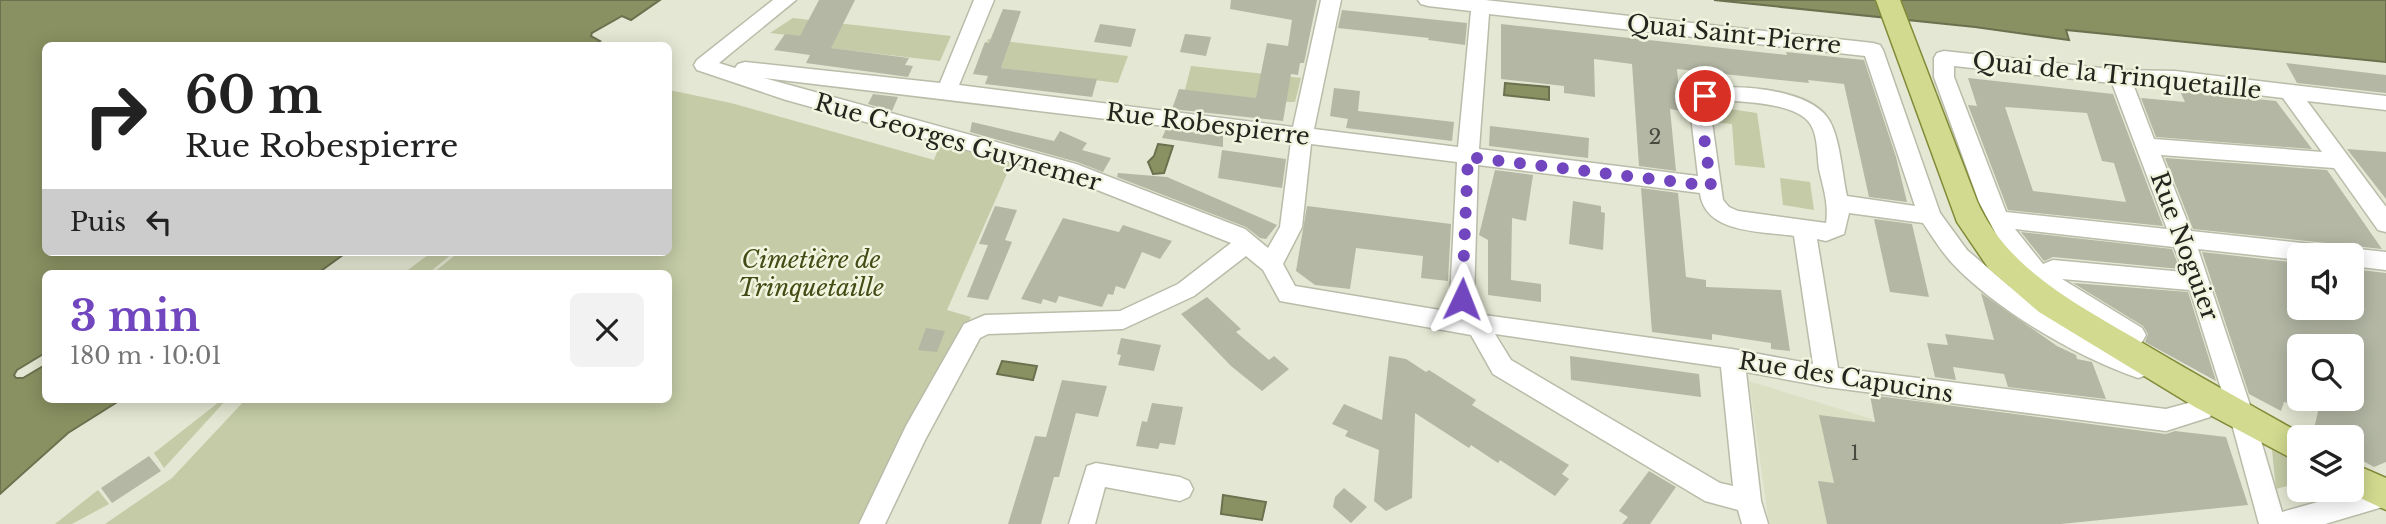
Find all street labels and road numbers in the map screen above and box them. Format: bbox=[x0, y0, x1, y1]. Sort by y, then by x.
street label: Quai Saint-Pierre bbox=[1625, 8, 1843, 60]
street label: Quai de la Trinquetaille bbox=[1971, 45, 2263, 105]
street label: Rue Georges Guynemer bbox=[811, 87, 1105, 197]
street label: Rue Robespierre bbox=[1105, 97, 1311, 151]
street label: Rue Noguier bbox=[2145, 168, 2226, 325]
street label: Rue des Capucins bbox=[1737, 346, 1955, 408]

